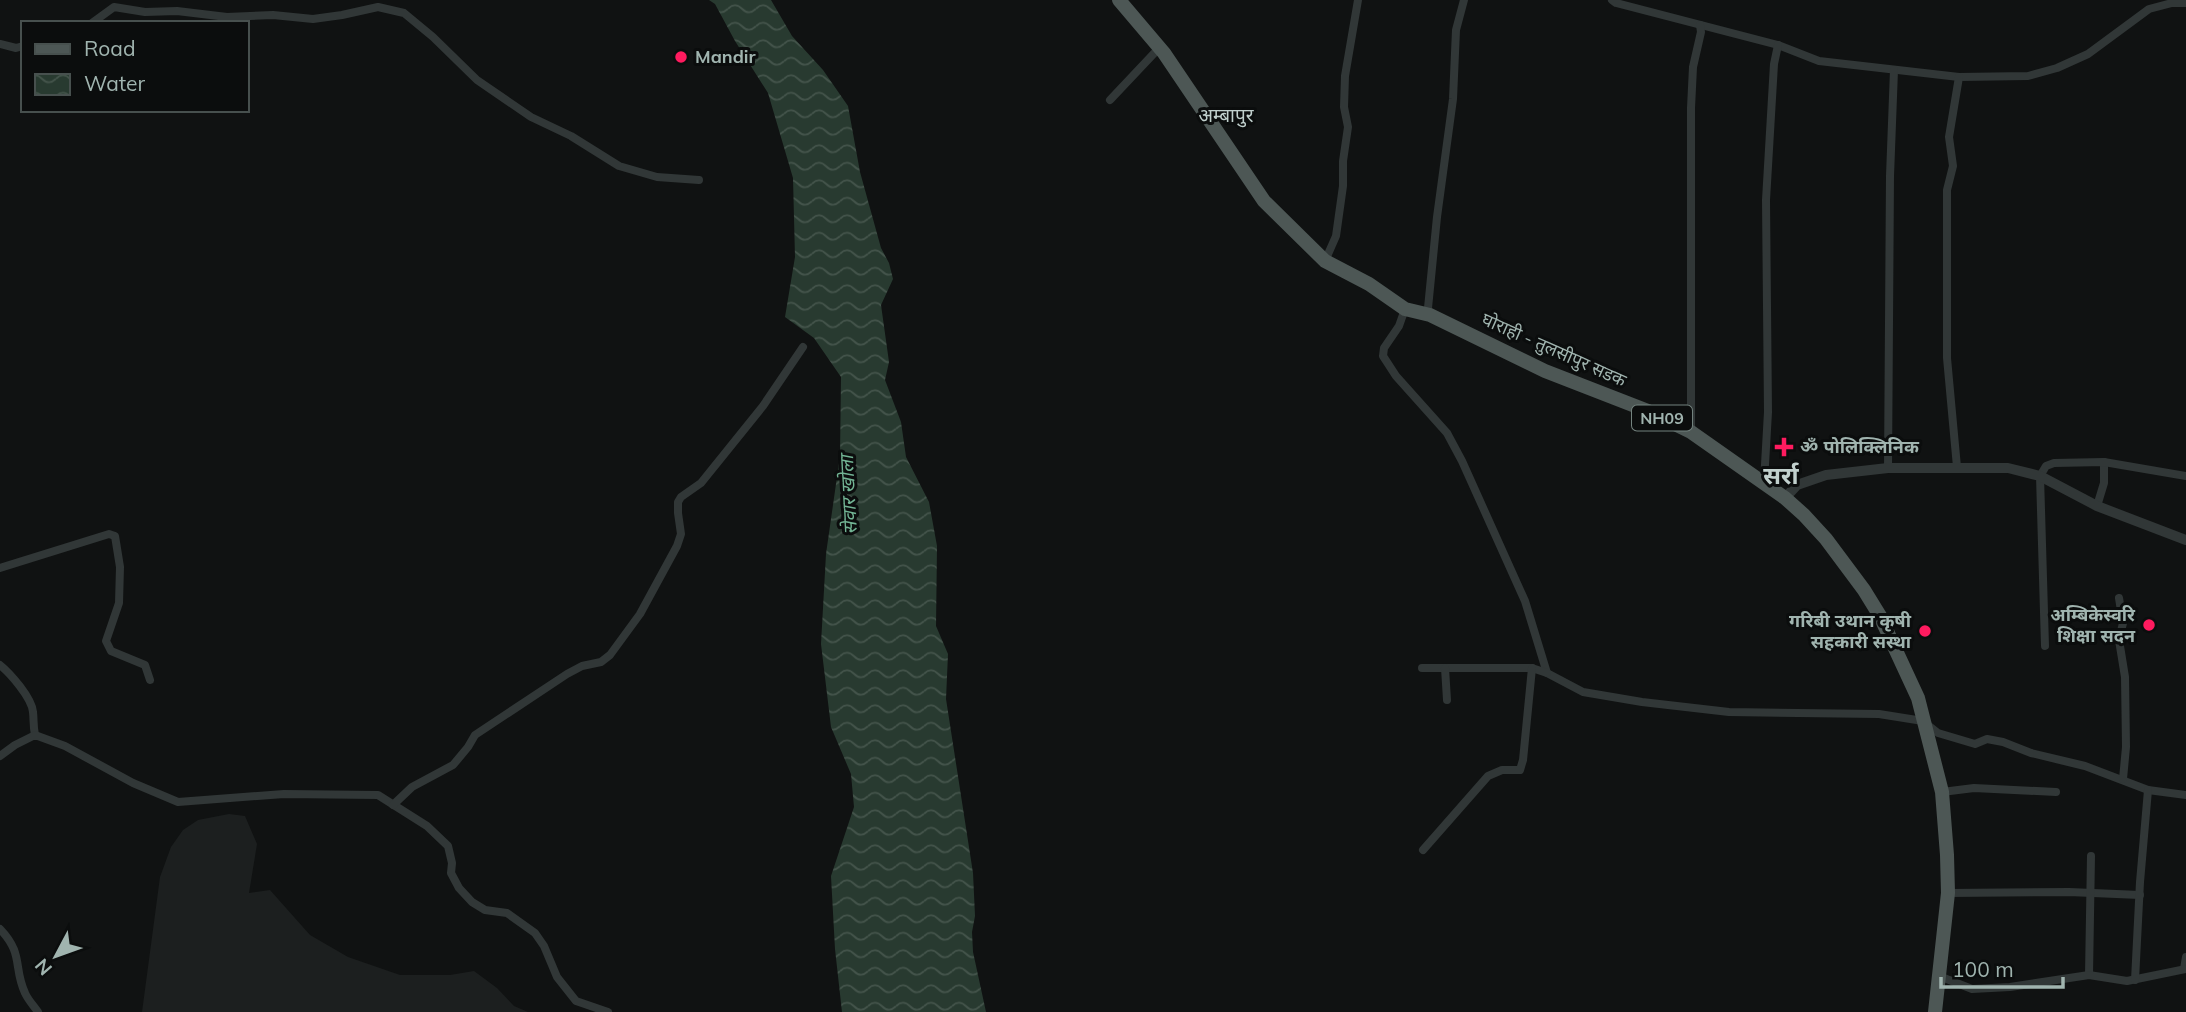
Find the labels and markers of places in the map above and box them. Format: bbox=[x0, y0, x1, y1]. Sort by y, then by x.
place label: Mandir bbox=[695, 45, 757, 68]
marker: Mandir bbox=[673, 49, 689, 65]
place label: ॐ पोलिक्लिनिक bbox=[1800, 435, 1920, 458]
marker: ॐ पोलिक्लिनिक bbox=[1774, 437, 1794, 457]
place label: अम्बिकेस्वरि शिक्षा सदन bbox=[2050, 603, 2136, 647]
place label: गरिबी उथान कृषी सहकारी सस्था bbox=[1789, 609, 1912, 653]
marker: अम्बिकेस्वरि शिक्षा सदन bbox=[2141, 617, 2157, 633]
marker: गरिबी उथान कृषी सहकारी सस्था bbox=[1917, 623, 1933, 639]

